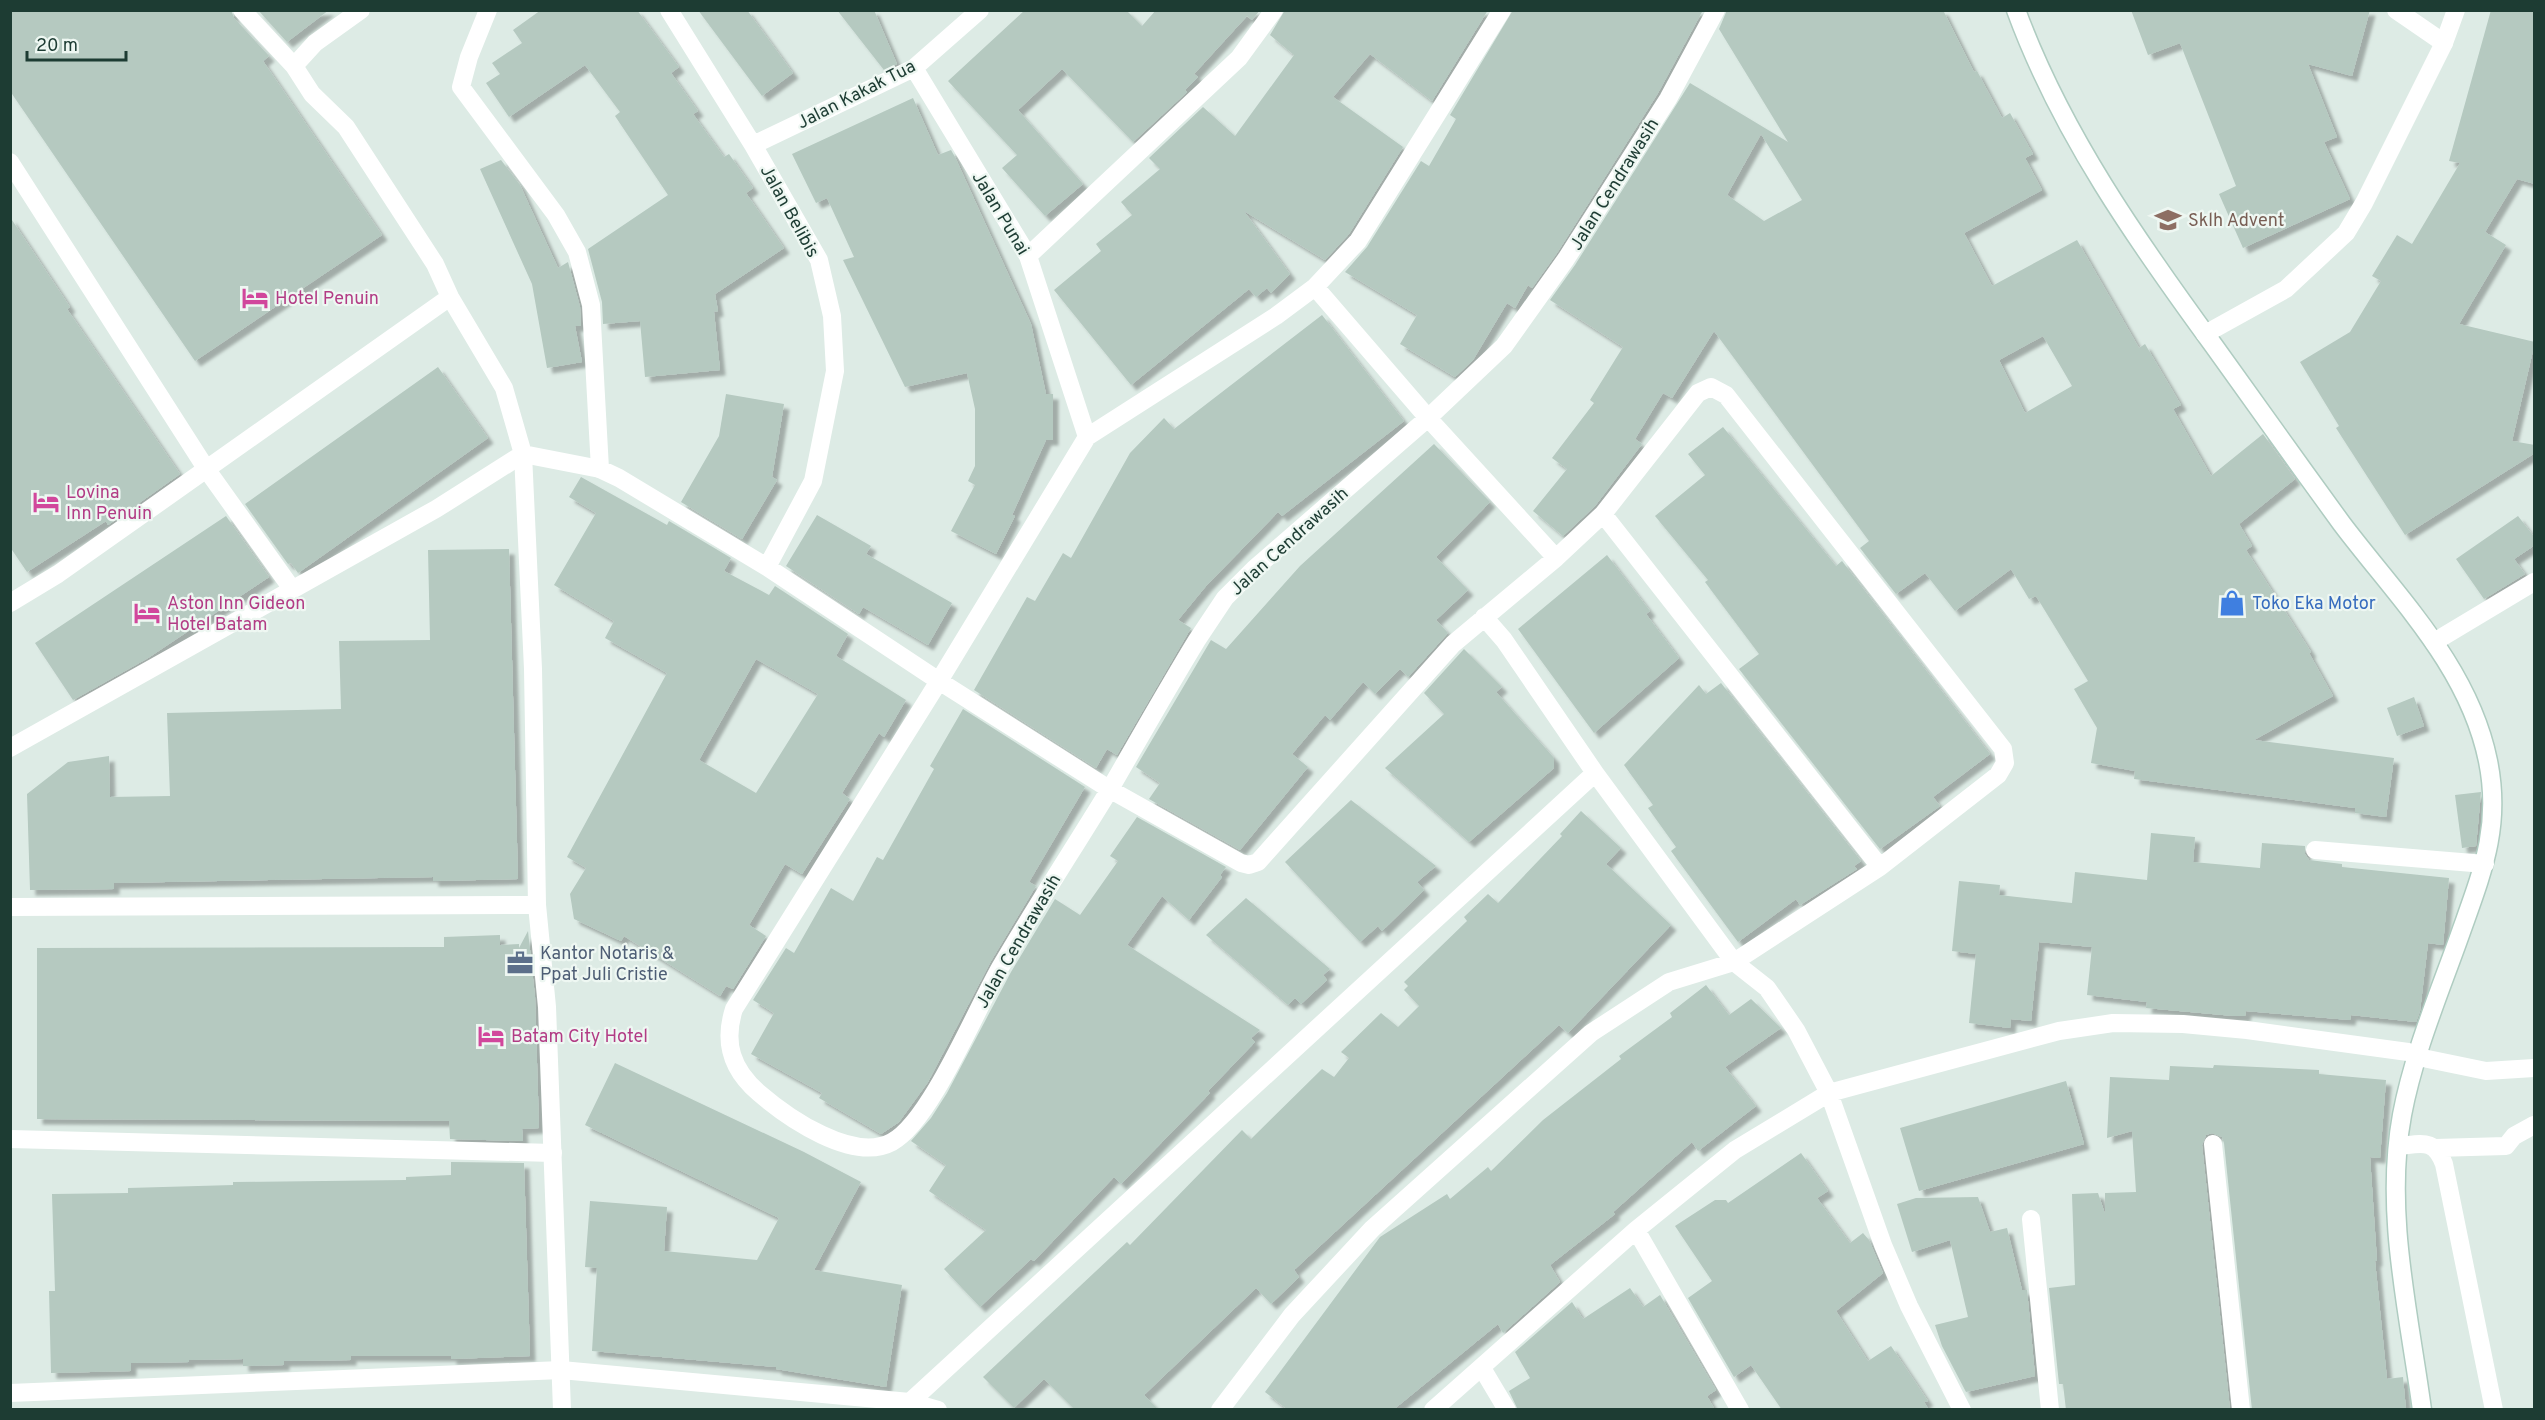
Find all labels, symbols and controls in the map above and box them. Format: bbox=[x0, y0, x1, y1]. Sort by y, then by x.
scale bar bbox=[27, 24, 126, 62]
text: 20 m bbox=[36, 35, 78, 58]
street label: Jalan Kakak Tua bbox=[793, 56, 920, 135]
street label: Jalan Cendrawasih bbox=[1565, 114, 1665, 255]
street label: Jalan Belibis bbox=[754, 161, 824, 262]
street label: Jalan Punai bbox=[966, 168, 1034, 260]
school or university icon: Sklh Advent bbox=[2153, 205, 2183, 235]
place label: Sklh Advent bbox=[2188, 210, 2285, 233]
hotel icon: Hotel Penuin bbox=[240, 283, 270, 313]
place label: Hotel Penuin bbox=[275, 288, 379, 311]
place label: Lovina Inn Penuin bbox=[66, 482, 152, 526]
street label: Jalan Cendrawasih bbox=[1226, 483, 1354, 601]
hotel icon: Lovina Inn Penuin bbox=[31, 487, 61, 517]
shop icon: Toko Eka Motor bbox=[2217, 588, 2247, 618]
place label: Aston Inn Gideon Hotel Batam bbox=[167, 593, 305, 637]
place label: Toko Eka Motor bbox=[2252, 593, 2376, 616]
hotel icon: Aston Inn Gideon Hotel Batam bbox=[132, 598, 162, 628]
street label: Jalan Cendrawasih bbox=[971, 870, 1067, 1013]
place label: Kantor Notaris & Ppat Juli Cristie bbox=[540, 943, 674, 987]
office icon: Kantor Notaris & Ppat Juli Cristie bbox=[505, 948, 535, 978]
hotel icon: Batam City Hotel bbox=[476, 1021, 506, 1051]
place label: Batam City Hotel bbox=[511, 1026, 648, 1049]

